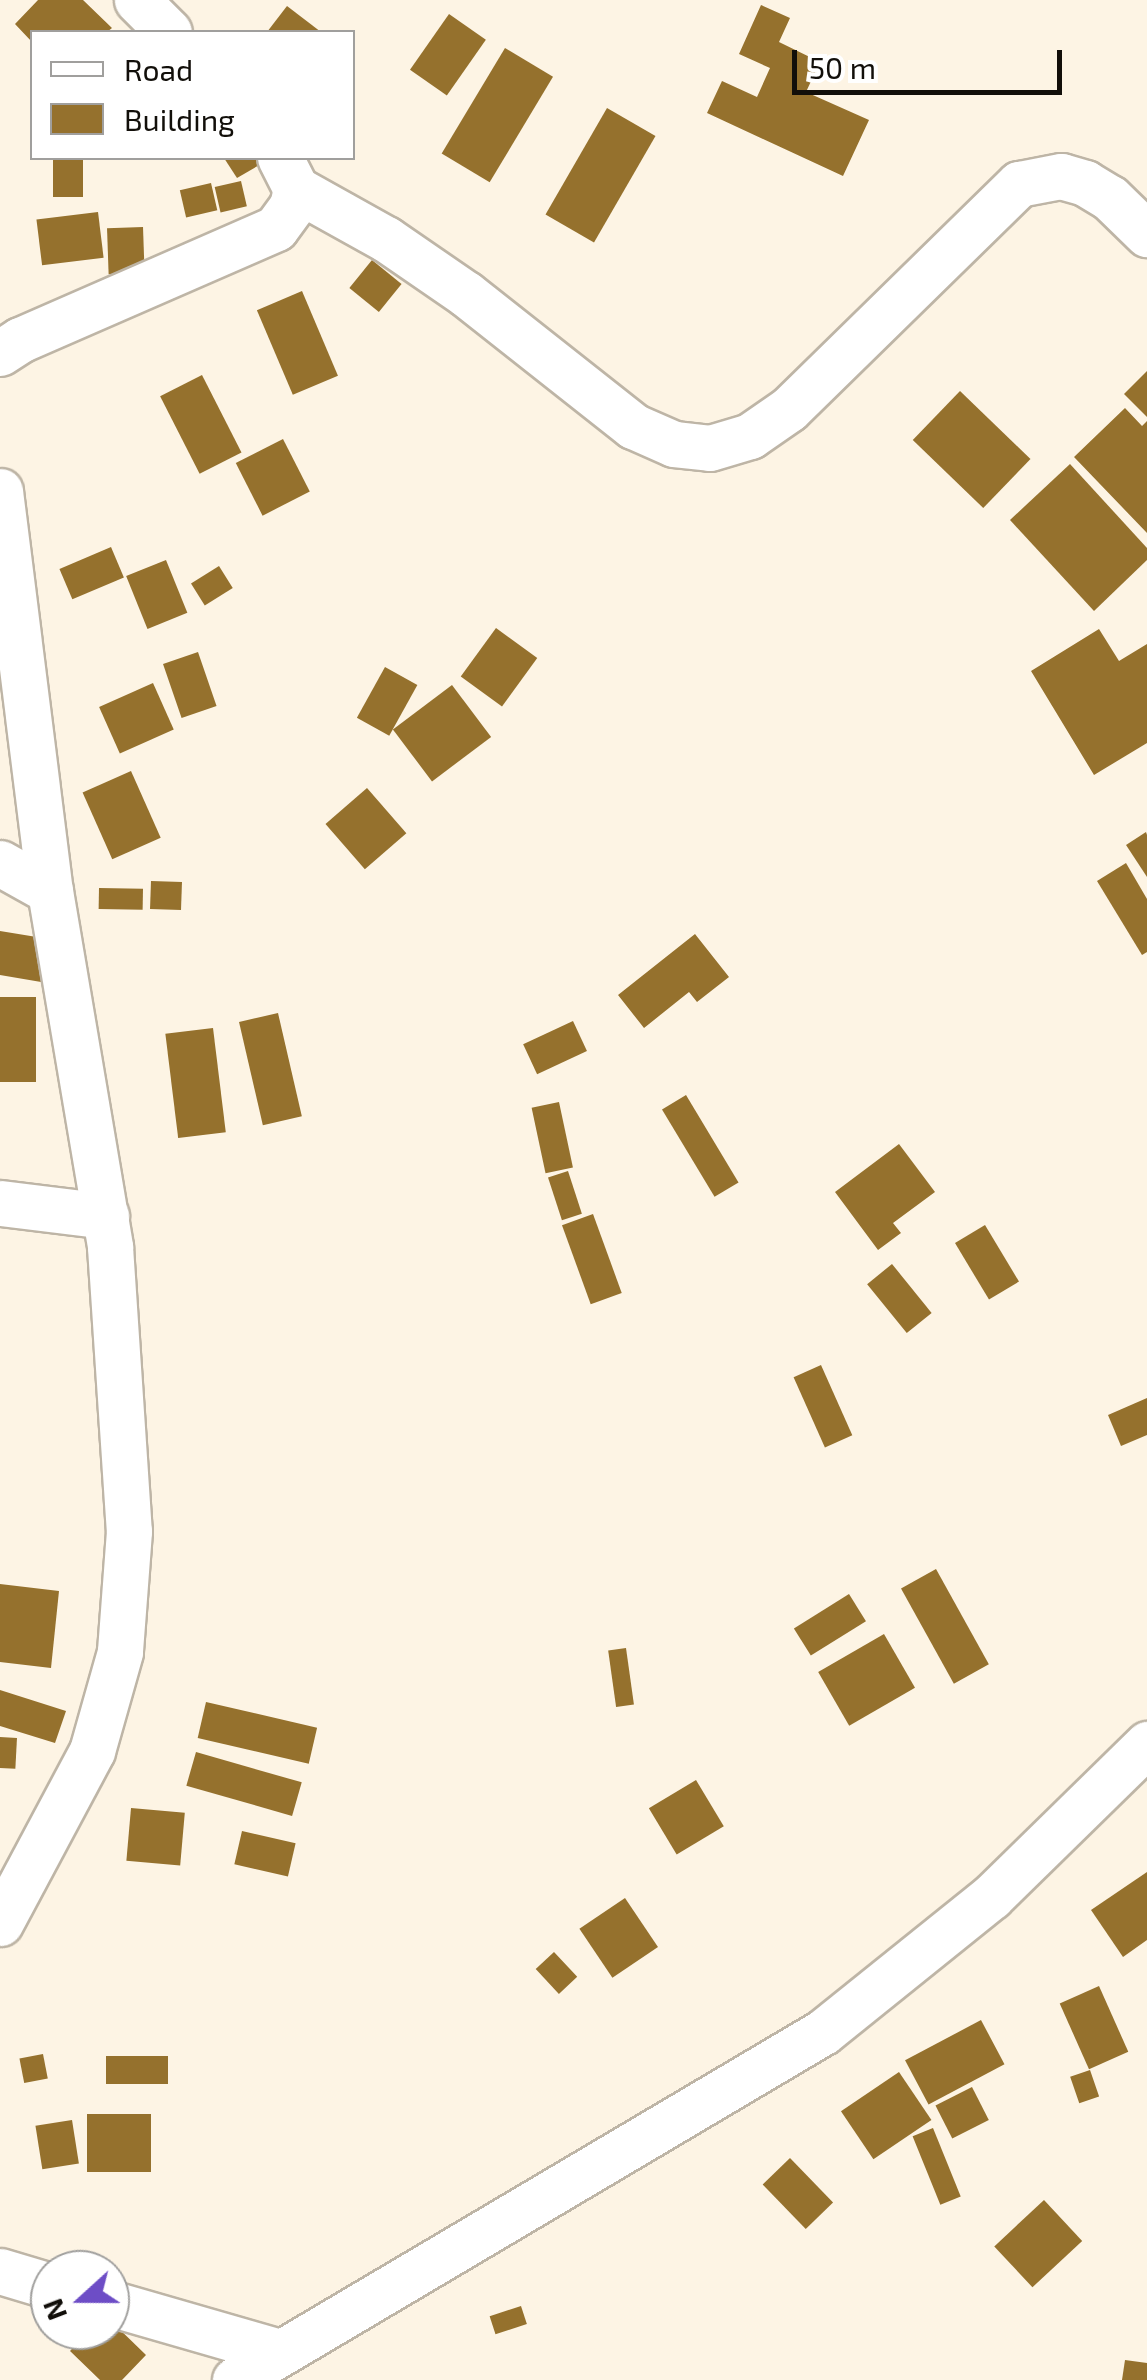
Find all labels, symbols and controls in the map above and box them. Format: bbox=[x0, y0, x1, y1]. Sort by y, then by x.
legend bbox=[30, 30, 355, 160]
scale bar bbox=[797, 30, 1067, 92]
text: 50 m bbox=[809, 49, 876, 85]
text: Road bbox=[124, 51, 193, 87]
text: Building bbox=[124, 101, 235, 137]
north arrow bbox=[30, 2250, 130, 2350]
text: N bbox=[34, 2295, 73, 2326]

